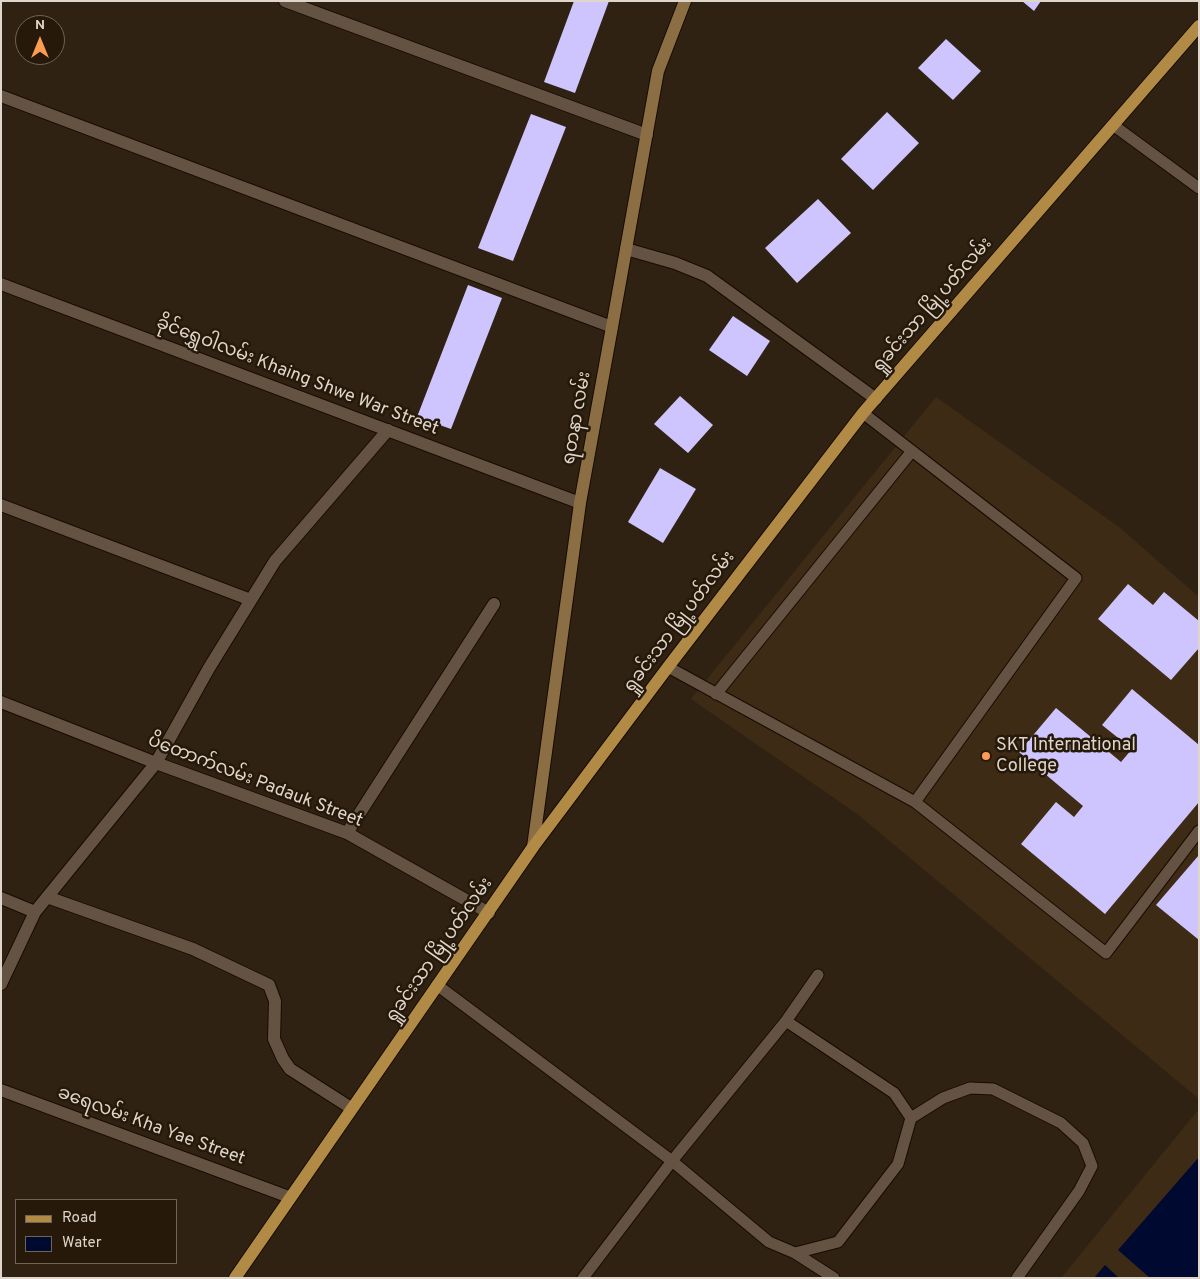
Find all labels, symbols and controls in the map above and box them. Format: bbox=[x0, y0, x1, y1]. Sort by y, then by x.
north arrow bbox=[15, 15, 65, 65]
text: N bbox=[35, 17, 45, 34]
street label: ရှုခင်းသာ မြို့ပတ်လမ်း bbox=[868, 234, 998, 378]
street label: ခိုင်ရွှေဝါလမ်း Khaing Shwe War Street bbox=[153, 313, 441, 441]
street label: ရတနာ လမ်း bbox=[559, 370, 597, 466]
street label: ရှုခင်းသာ မြို့ပတ်လမ်း bbox=[620, 548, 740, 698]
street label: ပိတောက်လမ်း Padauk Street bbox=[144, 731, 366, 833]
place label: SKT International College bbox=[996, 735, 1136, 778]
marker: SKT International College bbox=[980, 750, 992, 762]
street label: ရှုခင်းသာ မြို့ပတ်လမ်း bbox=[382, 874, 498, 1028]
street label: ခရေလမ်း Kha Yae Street bbox=[54, 1083, 248, 1171]
legend bbox=[15, 1199, 178, 1264]
text: Road bbox=[62, 1209, 97, 1228]
text: Water bbox=[62, 1234, 101, 1253]

